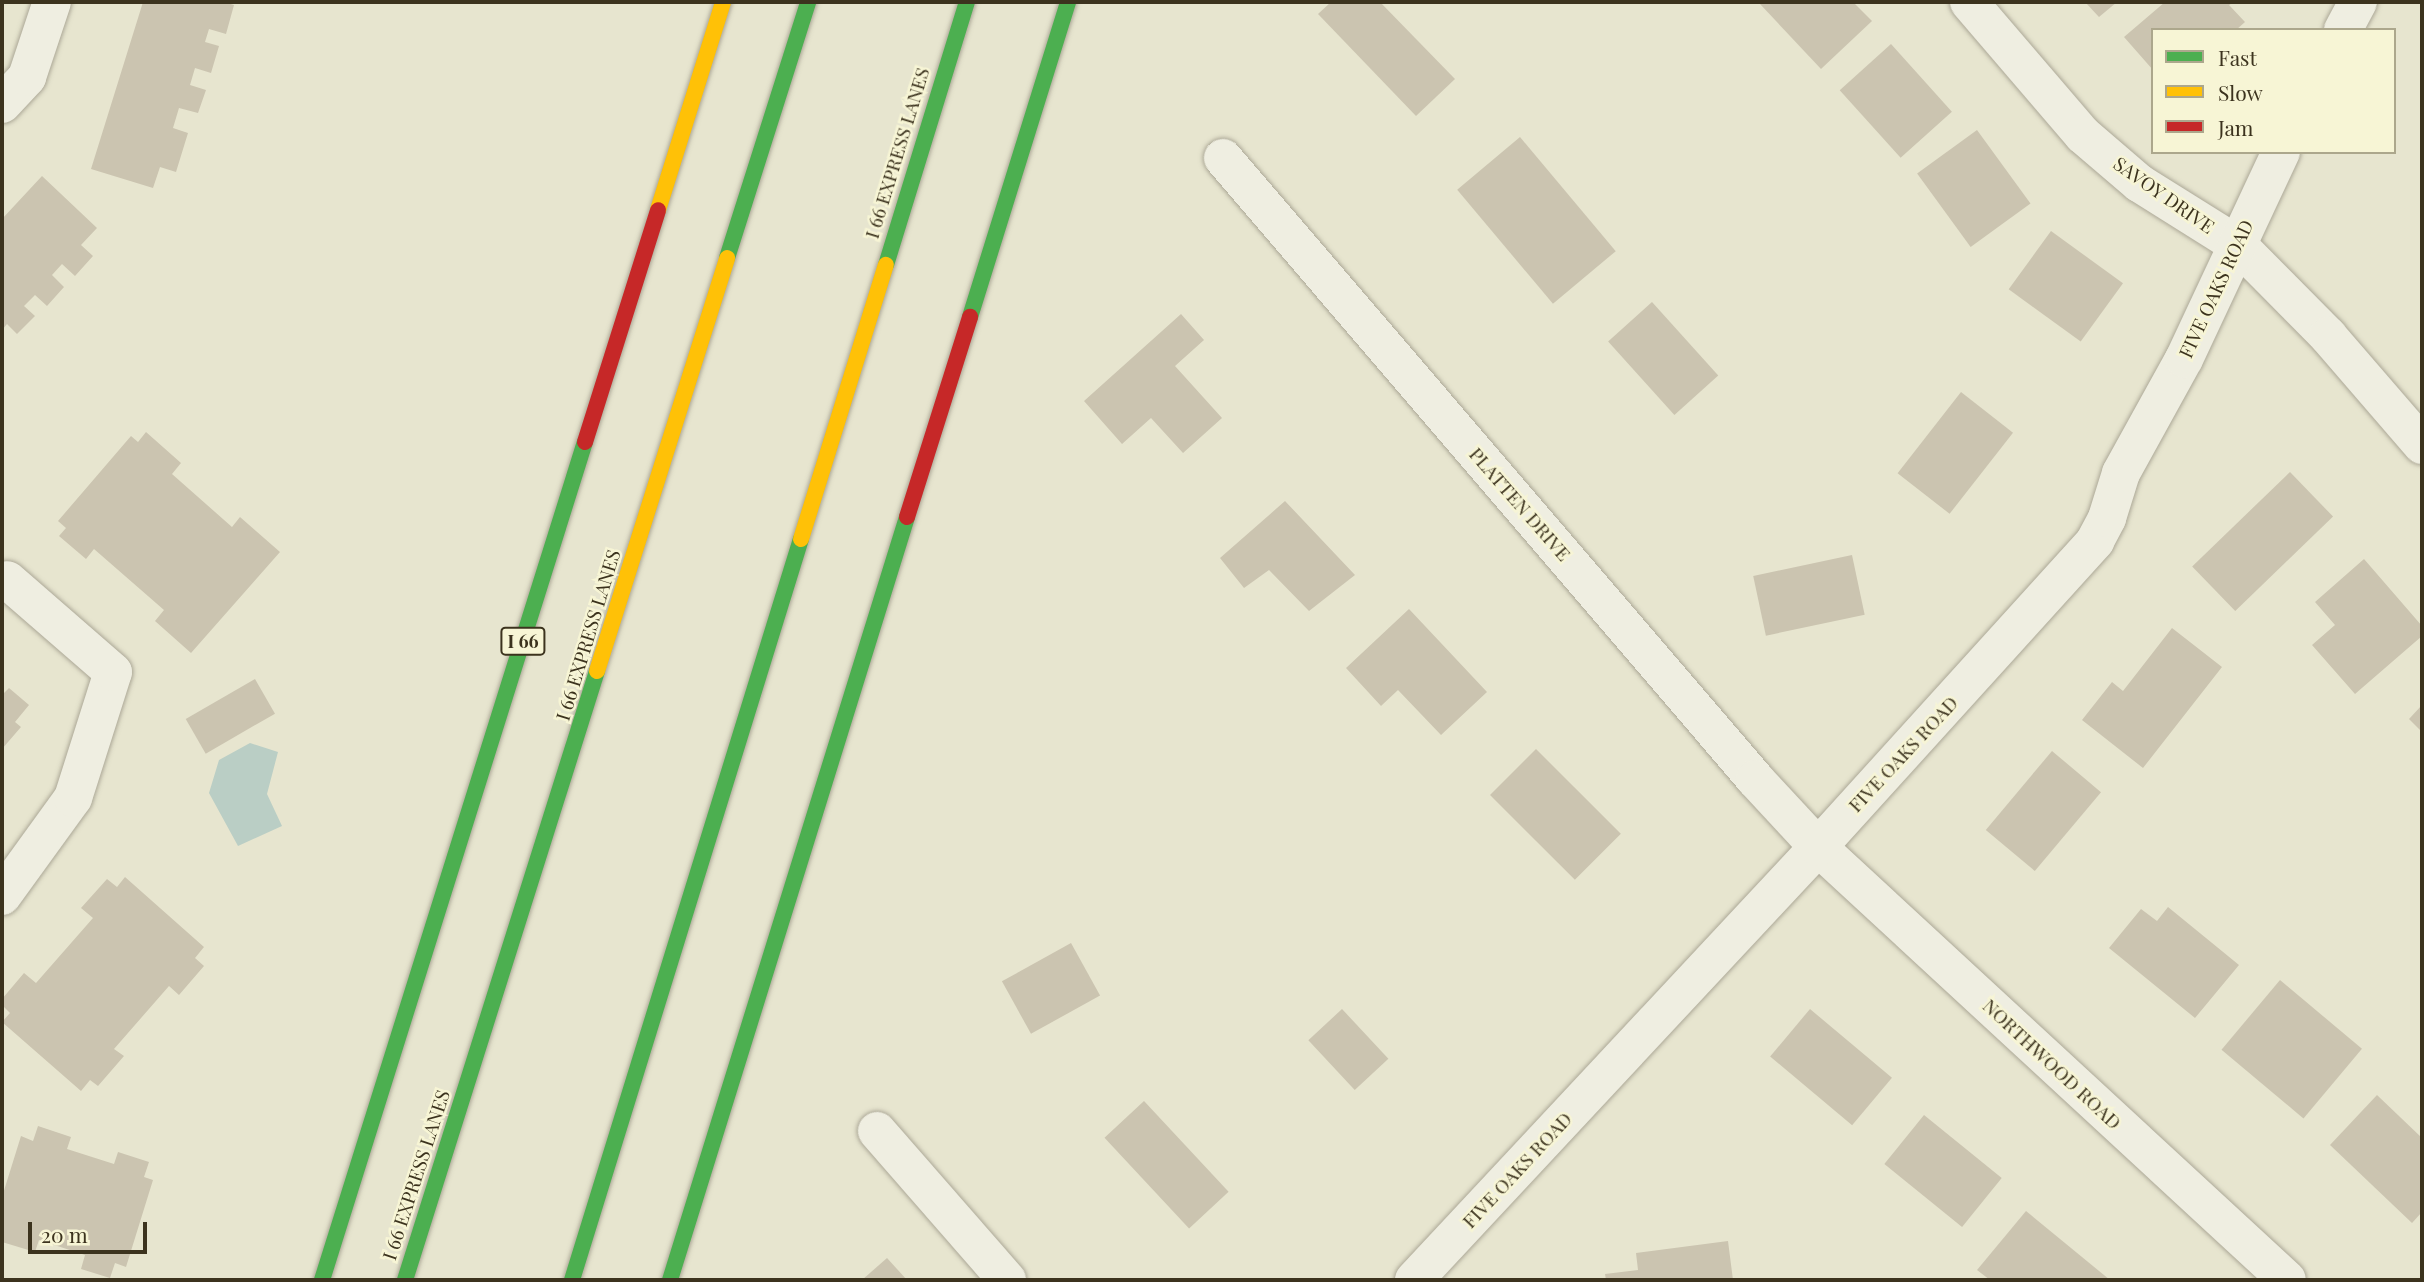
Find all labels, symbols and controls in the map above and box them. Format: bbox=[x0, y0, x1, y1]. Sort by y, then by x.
legend bbox=[2151, 28, 2396, 154]
text: Fast bbox=[2218, 43, 2257, 71]
street label: I 66 EXPRESS LANES bbox=[860, 65, 934, 241]
text: Slow bbox=[2218, 78, 2263, 106]
text: Jam bbox=[2218, 113, 2254, 141]
street label: SAVOY DRIVE bbox=[2109, 152, 2219, 238]
street label: FIVE OAKS ROAD bbox=[2174, 216, 2258, 362]
street label: PLATTEN DRIVE bbox=[1465, 443, 1575, 565]
street label: I 66 EXPRESS LANES bbox=[551, 547, 625, 723]
road number: I 66 bbox=[500, 626, 546, 656]
street label: FIVE OAKS ROAD bbox=[1844, 691, 1962, 817]
street label: NORTHWOOD ROAD bbox=[1978, 994, 2126, 1134]
street label: I 66 EXPRESS LANES bbox=[378, 1087, 454, 1263]
street label: FIVE OAKS ROAD bbox=[1458, 1107, 1576, 1233]
scale bar bbox=[32, 1208, 150, 1252]
text: 20 m bbox=[41, 1220, 88, 1248]

